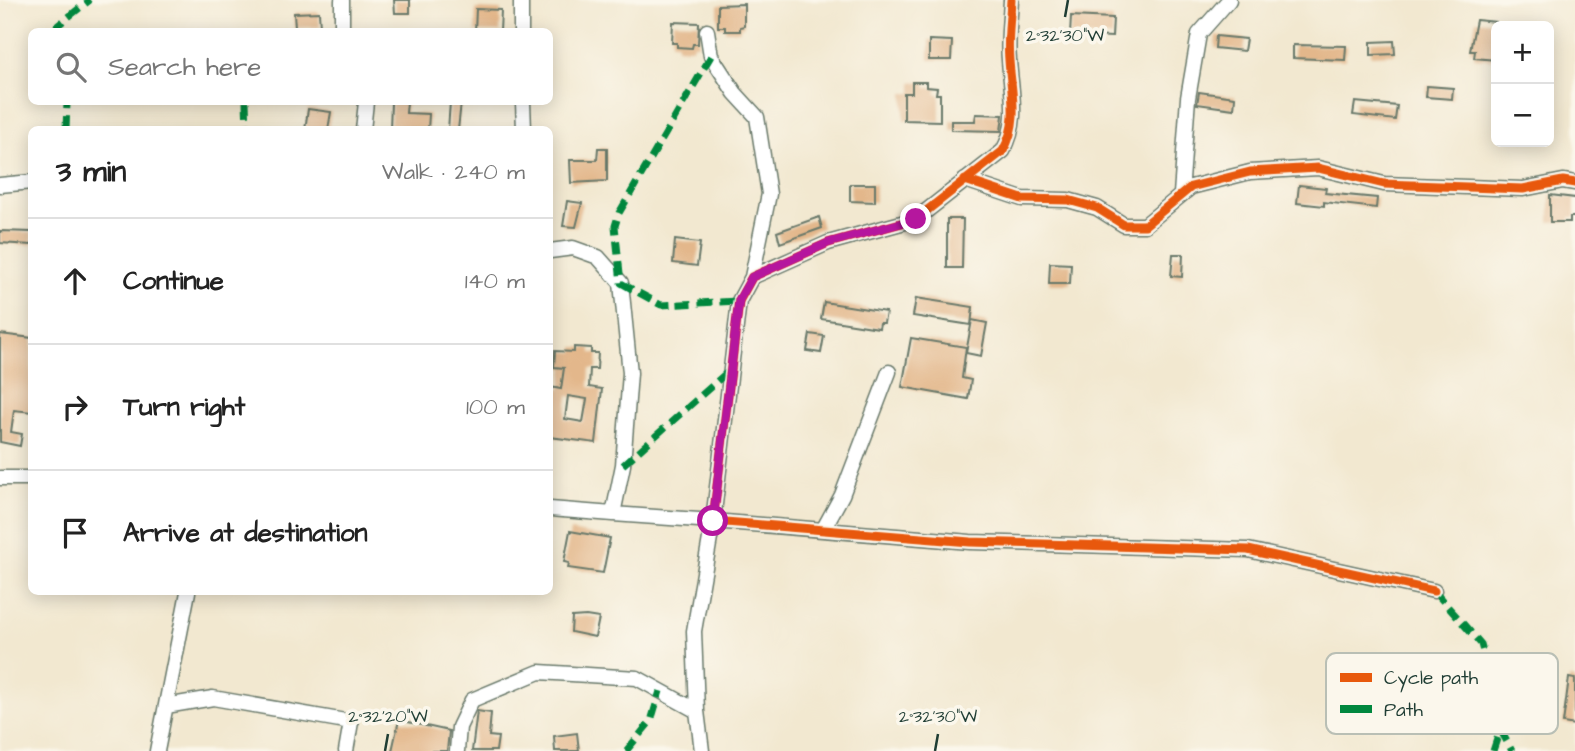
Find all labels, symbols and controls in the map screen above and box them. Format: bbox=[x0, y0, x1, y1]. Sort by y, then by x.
map controls bbox=[1491, 21, 1554, 147]
button: + bbox=[1491, 21, 1554, 84]
text: 2°32'30"W bbox=[1026, 23, 1104, 48]
search box bbox=[28, 28, 553, 105]
icon: search bbox=[52, 48, 90, 86]
text: Search here bbox=[108, 49, 261, 85]
button: − bbox=[1491, 84, 1554, 147]
text: 3 min bbox=[56, 151, 126, 193]
text: Walk · 240 m bbox=[382, 156, 525, 188]
route end bbox=[900, 203, 931, 234]
icon: ahead bbox=[56, 262, 94, 300]
text: Continue bbox=[123, 263, 224, 299]
text: 140 m bbox=[465, 265, 525, 297]
icon: right bbox=[56, 388, 94, 426]
text: Turn right bbox=[123, 389, 245, 425]
text: 100 m bbox=[466, 391, 525, 423]
route start bbox=[697, 505, 728, 536]
icon: arrive bbox=[56, 514, 94, 552]
text: Arrive at destination bbox=[123, 515, 368, 551]
legend bbox=[1326, 653, 1558, 734]
text: Cycle path bbox=[1384, 665, 1479, 693]
text: Path bbox=[1384, 697, 1423, 724]
text: 2°32'20"W bbox=[348, 704, 428, 729]
text: 2°32'30"W bbox=[899, 704, 977, 729]

